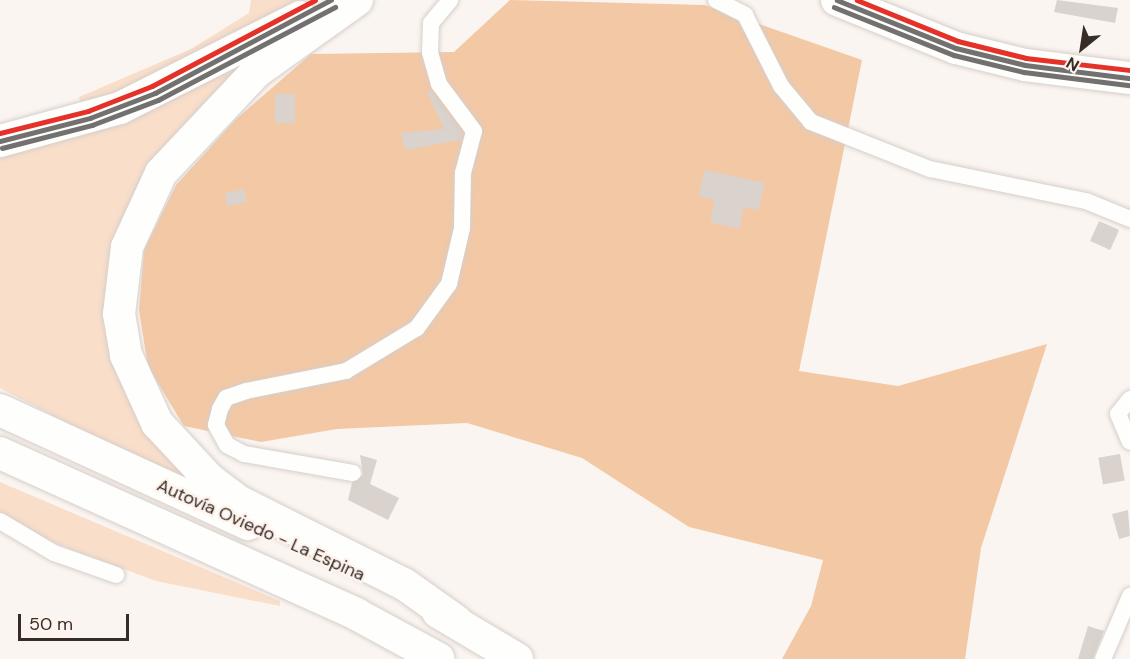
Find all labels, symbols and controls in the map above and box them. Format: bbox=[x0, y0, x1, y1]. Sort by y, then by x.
north arrow bbox=[1052, 18, 1112, 78]
text: N bbox=[1062, 52, 1083, 76]
street label: Autovía Oviedo - La Espina bbox=[154, 474, 368, 586]
scale bar bbox=[21, 602, 132, 640]
text: 50 m bbox=[29, 612, 73, 636]

